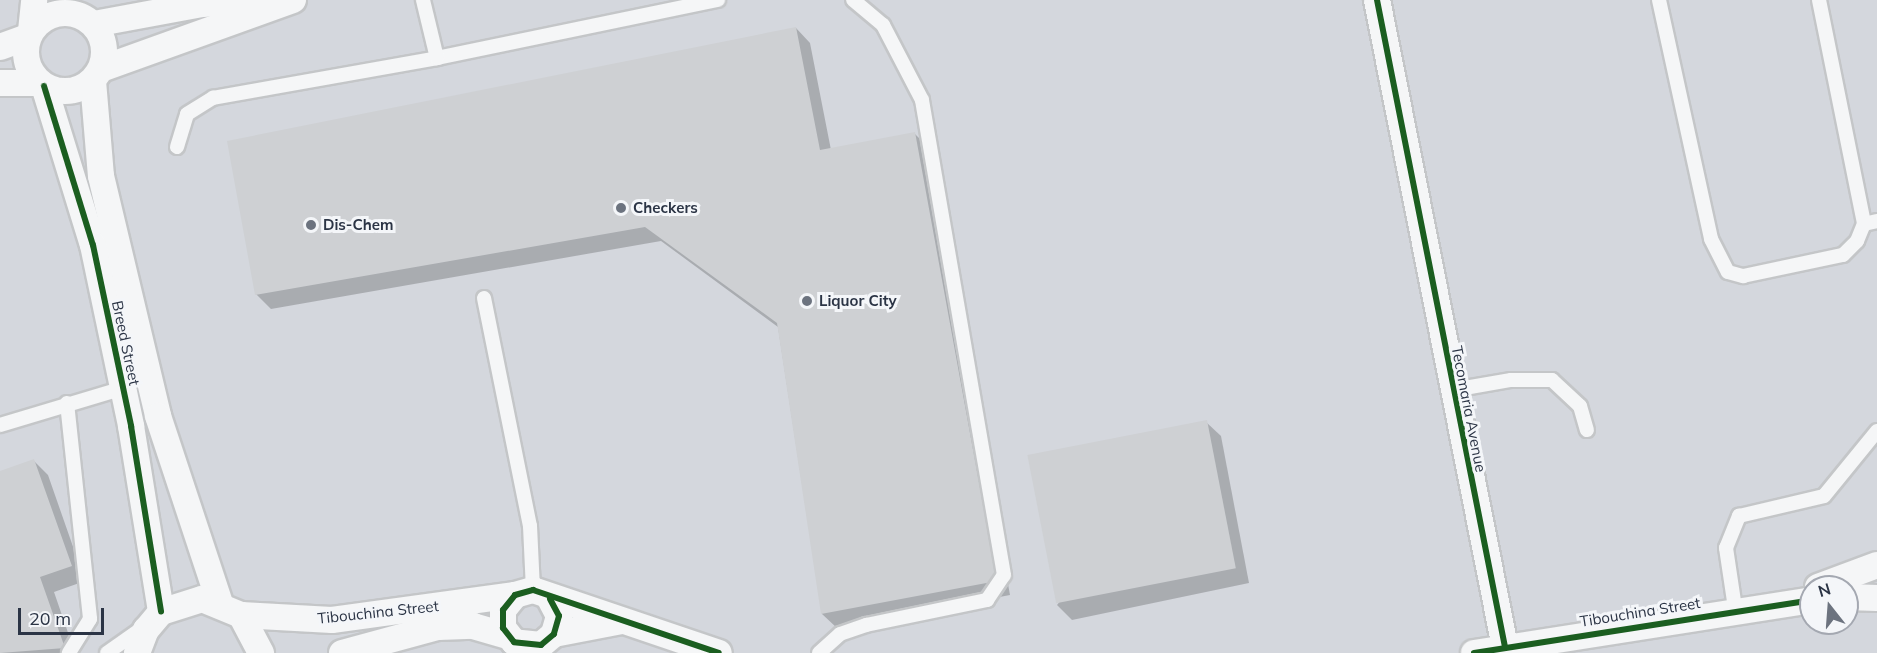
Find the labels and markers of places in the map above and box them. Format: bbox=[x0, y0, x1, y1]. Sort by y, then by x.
place label: Checkers bbox=[633, 199, 698, 217]
marker: Checkers bbox=[614, 201, 628, 215]
place label: Dis-Chem bbox=[323, 216, 393, 234]
marker: Dis-Chem bbox=[304, 218, 318, 232]
place label: Liquor City bbox=[819, 292, 897, 310]
marker: Liquor City bbox=[800, 294, 814, 308]

